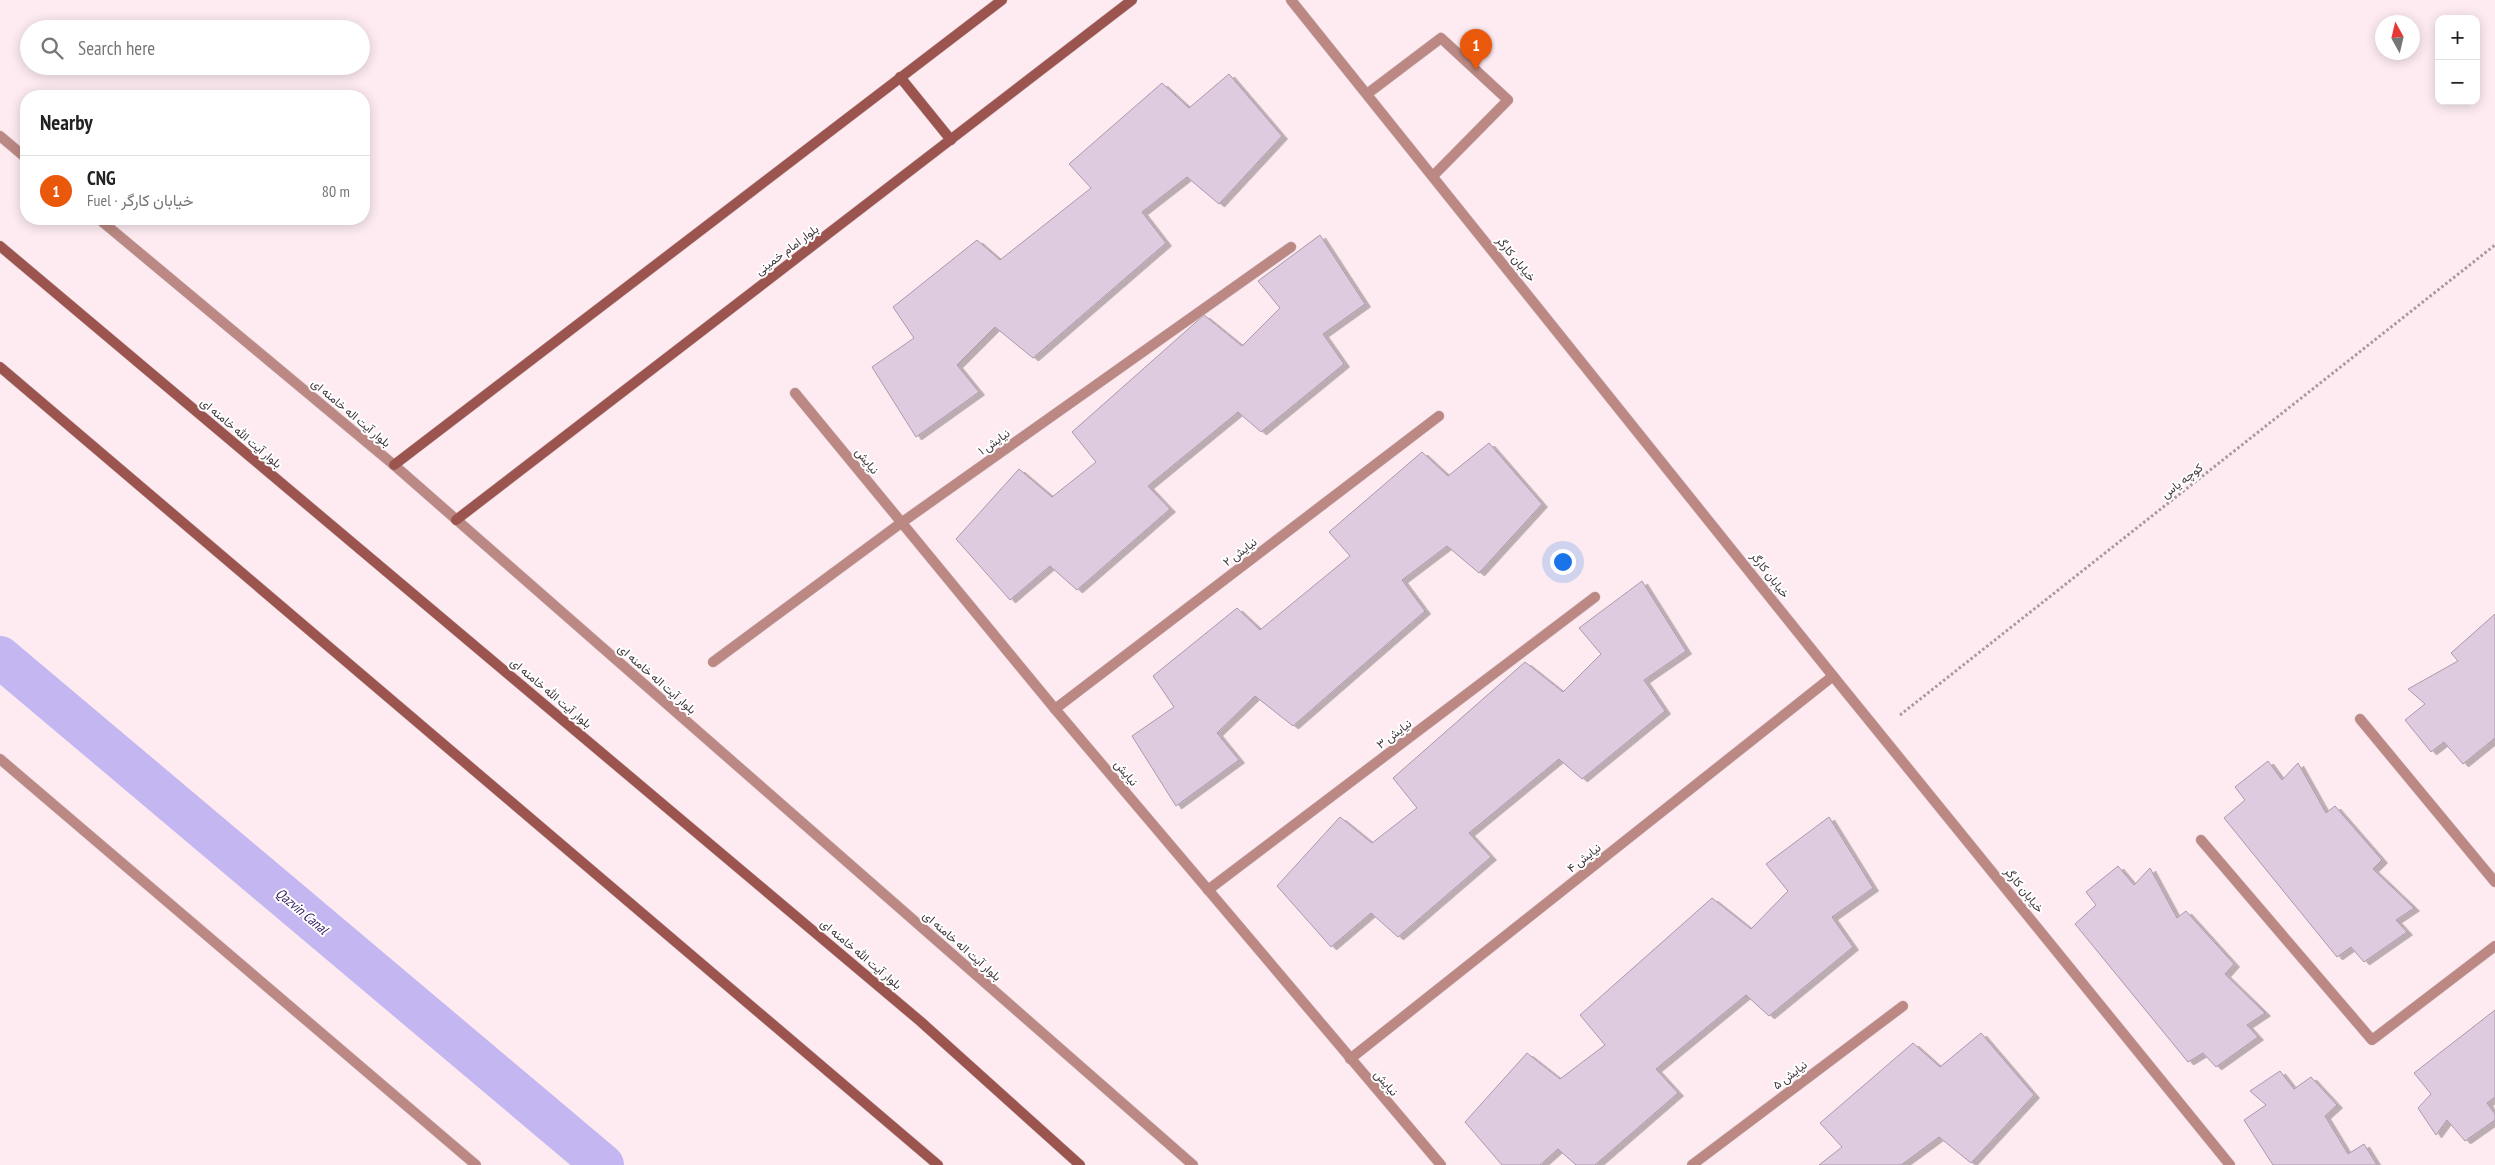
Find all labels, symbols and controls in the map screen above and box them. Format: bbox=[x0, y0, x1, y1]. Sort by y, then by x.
north arrow bbox=[2375, 15, 2420, 60]
map controls bbox=[2435, 15, 2480, 105]
button: + bbox=[2435, 15, 2480, 60]
search box bbox=[20, 20, 370, 75]
pin: 1 bbox=[1460, 29, 1492, 70]
icon: search bbox=[38, 34, 66, 62]
text: Search here bbox=[78, 36, 155, 60]
button: − bbox=[2435, 60, 2480, 105]
text: Nearby bbox=[40, 109, 93, 136]
text: CNG bbox=[87, 166, 115, 190]
text: 1 bbox=[52, 181, 60, 201]
text: 80 m bbox=[322, 181, 350, 201]
text: Fuel · خیابان کارگر bbox=[87, 190, 194, 210]
street label: بلوار امام خمینی bbox=[752, 221, 822, 279]
street label: خیابان کارگر bbox=[1492, 232, 1539, 285]
street label: بلوار آیت اله خامنه ای bbox=[308, 375, 394, 451]
street label: بلوار آیت الله خامنه ای bbox=[197, 394, 285, 472]
street label: نیایش ۱ bbox=[975, 425, 1013, 459]
street label: نیایش bbox=[852, 445, 882, 477]
street label: کوچه یاس bbox=[2158, 460, 2206, 502]
street label: نیایش ۲ bbox=[1220, 534, 1260, 570]
street label: خیابان کارگر bbox=[1746, 548, 1793, 601]
your location bbox=[1550, 549, 1576, 575]
street label: بلوار آیت اله خامنه ای bbox=[614, 640, 700, 718]
street label: بلوار آیت الله خامنه ای bbox=[507, 654, 595, 732]
street label: نیایش ۳ bbox=[1373, 716, 1415, 752]
street label: نیایش bbox=[1110, 757, 1142, 789]
street label: نیایش ۴ bbox=[1564, 840, 1604, 876]
street label: خیابان کارگر bbox=[2000, 863, 2047, 916]
water label: Qazvin Canal bbox=[272, 884, 333, 939]
street label: بلوار آیت اله خامنه ای bbox=[919, 907, 1005, 985]
street label: بلوار آیت الله خامنه ای bbox=[817, 915, 905, 993]
street label: نیایش ۵ bbox=[1770, 1057, 1810, 1093]
street label: نیایش bbox=[1370, 1067, 1402, 1099]

